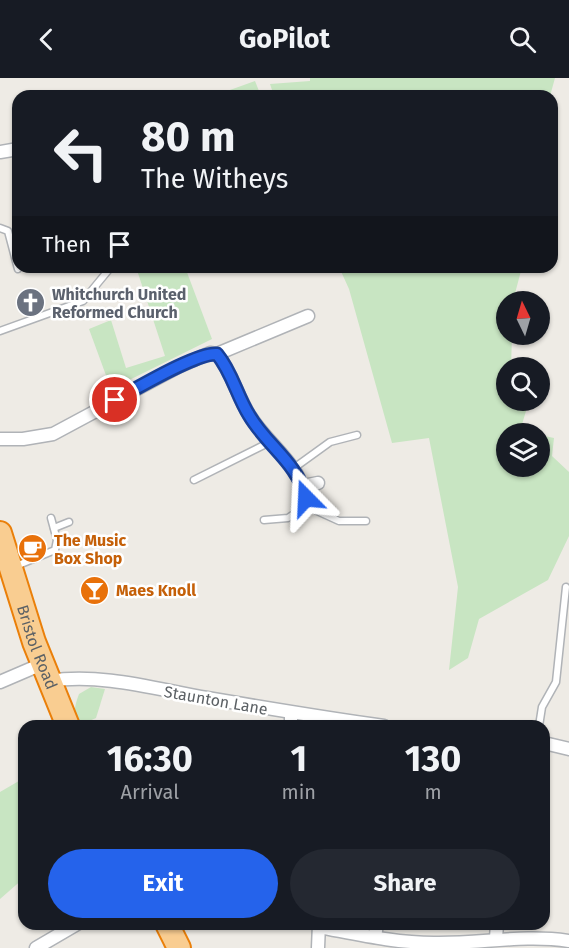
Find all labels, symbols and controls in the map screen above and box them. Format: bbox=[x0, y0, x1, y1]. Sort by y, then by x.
icon: back bbox=[30, 23, 63, 56]
text: GoPilot bbox=[239, 23, 330, 55]
icon: search bbox=[506, 23, 539, 56]
text: 80 m bbox=[141, 112, 235, 162]
icon: left bbox=[42, 114, 120, 192]
text: The Witheys bbox=[141, 163, 288, 195]
icon: arrive bbox=[103, 228, 136, 261]
text: Then bbox=[42, 231, 91, 258]
place label: Whitchurch United Reformed Church bbox=[52, 285, 186, 322]
church icon: Whitchurch United Reformed Church bbox=[15, 287, 47, 319]
north arrow bbox=[496, 291, 550, 345]
map controls bbox=[496, 291, 550, 477]
button: search bbox=[496, 357, 550, 411]
pin bbox=[89, 374, 140, 425]
icon: arrive bbox=[98, 383, 131, 416]
button: layers bbox=[496, 423, 550, 477]
position arrow bbox=[274, 466, 338, 530]
place label: The Music Box Shop bbox=[54, 531, 126, 568]
cafe icon: The Music Box Shop bbox=[17, 533, 49, 565]
bar icon: Maes Knoll bbox=[79, 574, 111, 606]
place label: Maes Knoll bbox=[116, 581, 196, 600]
street label: Bristol Road bbox=[13, 603, 61, 692]
street label: Staunton Lane bbox=[163, 682, 269, 719]
text: 16:30 bbox=[107, 737, 193, 781]
text: 1 bbox=[290, 737, 307, 781]
text: 130 bbox=[405, 737, 461, 781]
text: Arrival bbox=[120, 780, 179, 804]
text: min bbox=[282, 780, 316, 804]
text: m bbox=[424, 780, 442, 804]
button: Exit bbox=[48, 849, 278, 918]
button: Share bbox=[290, 849, 520, 918]

